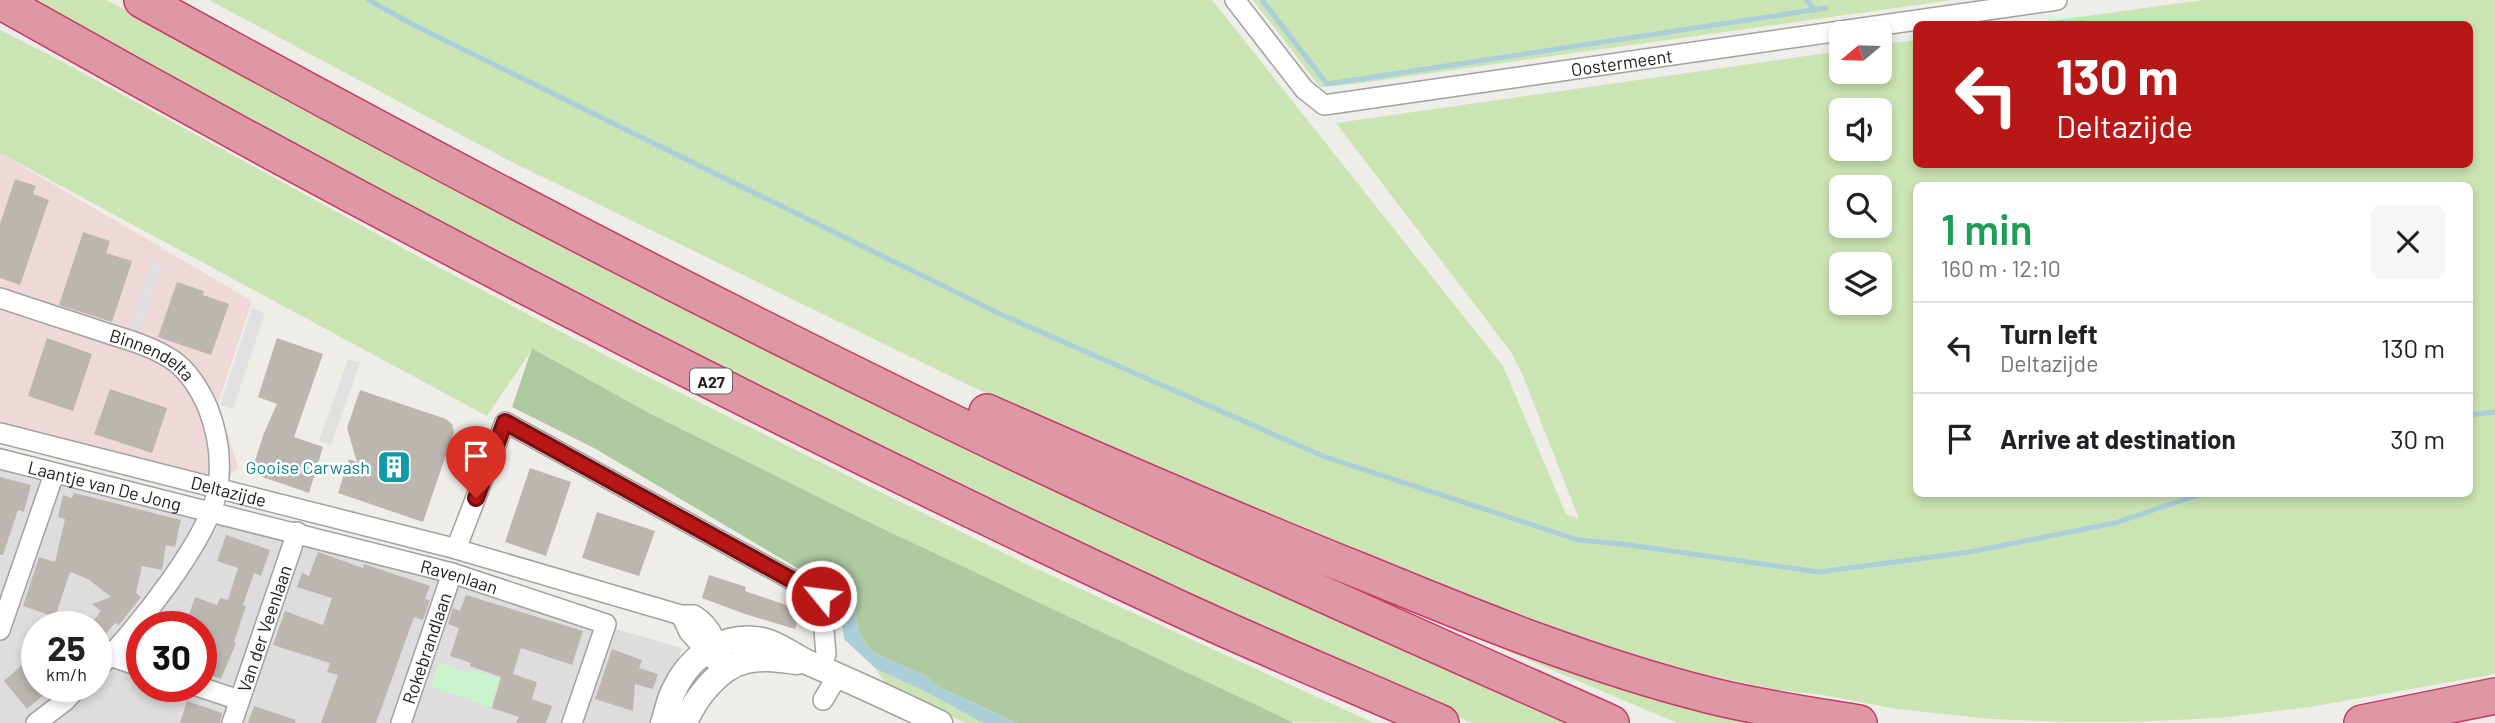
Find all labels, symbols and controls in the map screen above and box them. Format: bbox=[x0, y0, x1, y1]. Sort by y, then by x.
north arrow bbox=[1829, 21, 1892, 84]
map controls bbox=[1829, 21, 1892, 315]
street label: Oostermeent bbox=[1570, 44, 1674, 80]
text: 130 m bbox=[2056, 46, 2178, 105]
icon: left bbox=[1941, 49, 2032, 140]
button: sound bbox=[1829, 98, 1892, 161]
text: Deltazijde bbox=[2056, 106, 2193, 144]
button: search bbox=[1829, 175, 1892, 238]
text: 1 min bbox=[1941, 203, 2033, 253]
button: close bbox=[2371, 205, 2445, 279]
button: layers bbox=[1829, 252, 1892, 315]
text: 160 m · 12:10 bbox=[1941, 254, 2061, 282]
text: Turn left bbox=[2000, 318, 2098, 349]
street label: Binnendelta bbox=[107, 324, 200, 385]
icon: left bbox=[1941, 329, 1979, 367]
text: 130 m bbox=[2381, 332, 2445, 363]
text: Deltazijde bbox=[2000, 349, 2098, 377]
road number: A27 bbox=[690, 368, 732, 394]
icon: arrive bbox=[1941, 420, 1979, 458]
text: Arrive at destination bbox=[2000, 423, 2236, 454]
text: 30 m bbox=[2390, 423, 2445, 454]
pin bbox=[446, 426, 506, 498]
icon: arrive bbox=[457, 437, 495, 475]
building icon: Gooise Carwash bbox=[375, 448, 413, 486]
street label: Laantje van De Jong bbox=[26, 456, 184, 515]
place label: Gooise Carwash bbox=[246, 456, 370, 478]
street label: Deltazijde bbox=[189, 471, 269, 511]
street label: Ravenlaan bbox=[418, 554, 501, 598]
position arrow bbox=[784, 559, 858, 633]
street label: Van der Veenlaan bbox=[232, 562, 296, 695]
street label: Rokebrandlaan bbox=[397, 590, 456, 707]
speed limit sign: 30 bbox=[126, 611, 217, 702]
text: 25 bbox=[47, 626, 86, 668]
text: km/h bbox=[46, 663, 87, 685]

